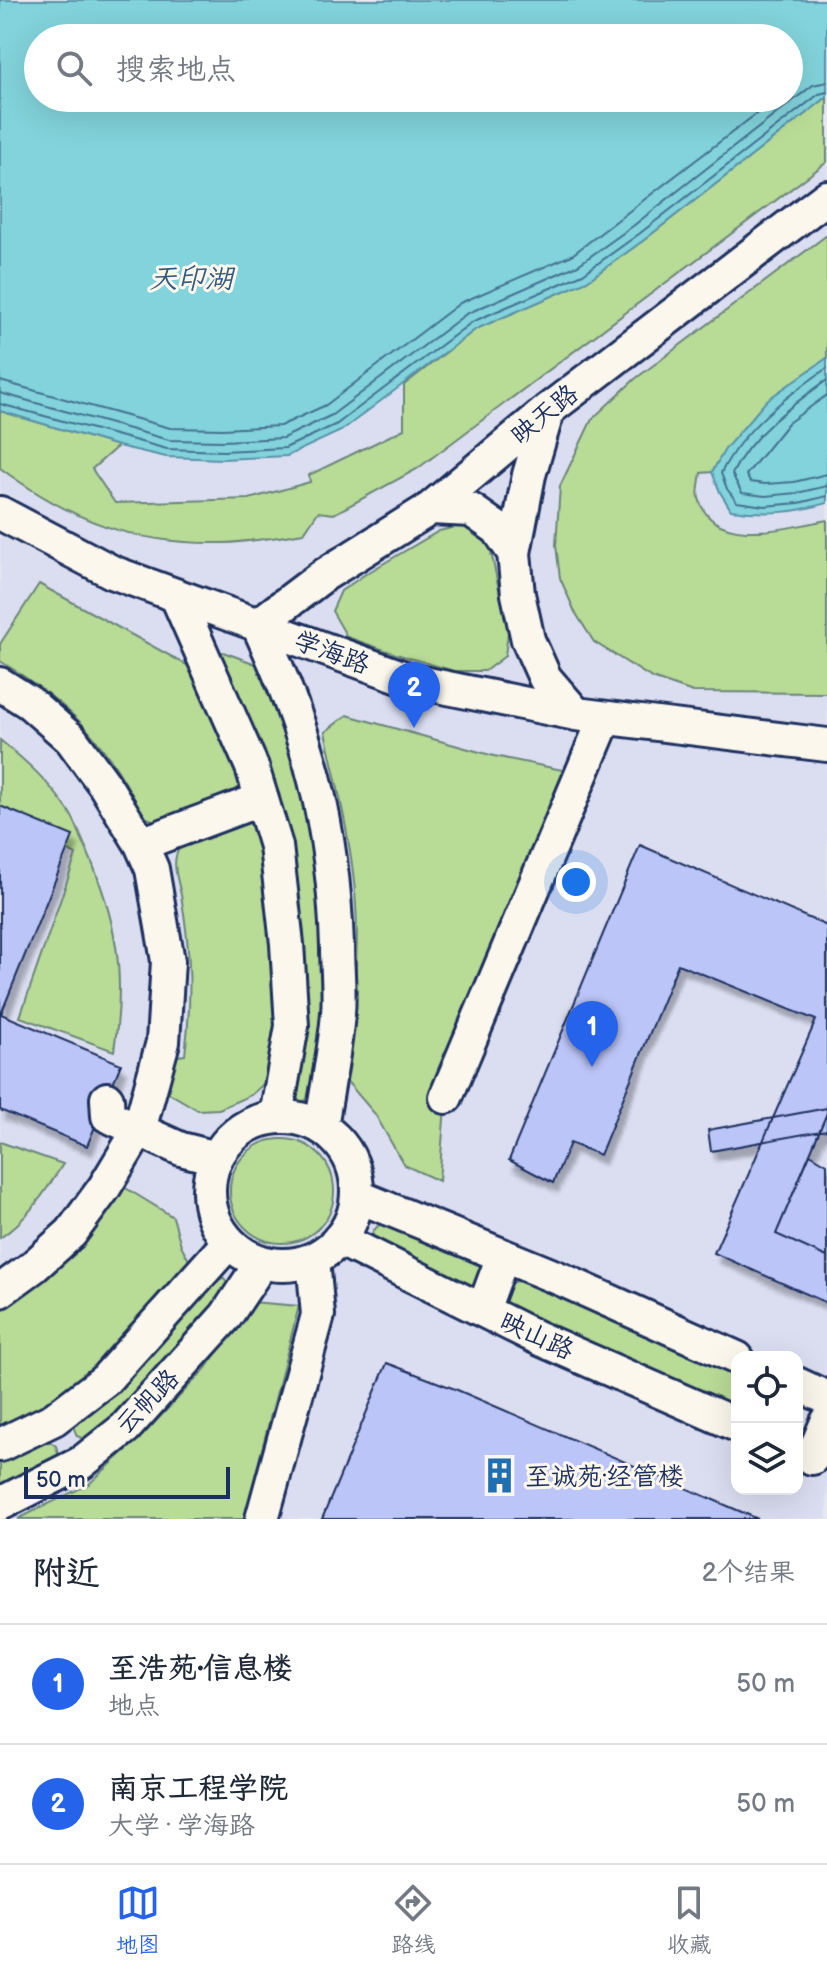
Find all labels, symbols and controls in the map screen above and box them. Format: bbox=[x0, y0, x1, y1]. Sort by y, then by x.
search box bbox=[24, 24, 803, 112]
icon: search bbox=[52, 46, 96, 90]
text: 搜索地点 bbox=[116, 52, 236, 88]
water label: 天印湖 bbox=[149, 263, 236, 296]
street label: 映天路 bbox=[505, 379, 585, 452]
street label: 学海路 bbox=[290, 626, 373, 681]
pin: 2 bbox=[388, 662, 440, 728]
your location bbox=[556, 862, 596, 902]
pin: 1 bbox=[566, 1001, 618, 1067]
street label: 映山路 bbox=[494, 1306, 578, 1367]
map controls bbox=[731, 1351, 803, 1495]
button: locate bbox=[731, 1351, 803, 1423]
street label: 云帆路 bbox=[110, 1363, 186, 1441]
button: layers bbox=[731, 1423, 803, 1495]
building icon: 至诚苑·经管楼 bbox=[480, 1457, 518, 1495]
place label: 至诚苑·经管楼 bbox=[525, 1462, 684, 1493]
scale bar bbox=[24, 1463, 230, 1499]
text: 50 m bbox=[36, 1467, 86, 1494]
text: 附近 bbox=[32, 1553, 100, 1594]
text: 2个结果 bbox=[702, 1558, 795, 1589]
text: 至浩苑·信息楼 bbox=[108, 1651, 293, 1687]
text: 1 bbox=[53, 1669, 63, 1700]
text: 50 m bbox=[736, 1669, 795, 1700]
text: 地点 bbox=[108, 1691, 160, 1722]
text: 南京工程学院 bbox=[108, 1771, 288, 1807]
text: 2 bbox=[50, 1789, 66, 1820]
text: 50 m bbox=[736, 1789, 795, 1820]
text: 大学 · 学海路 bbox=[108, 1811, 255, 1842]
tab: 地图 bbox=[116, 1881, 160, 1959]
tab: 路线 bbox=[391, 1881, 435, 1959]
tab: 收藏 bbox=[667, 1881, 711, 1959]

